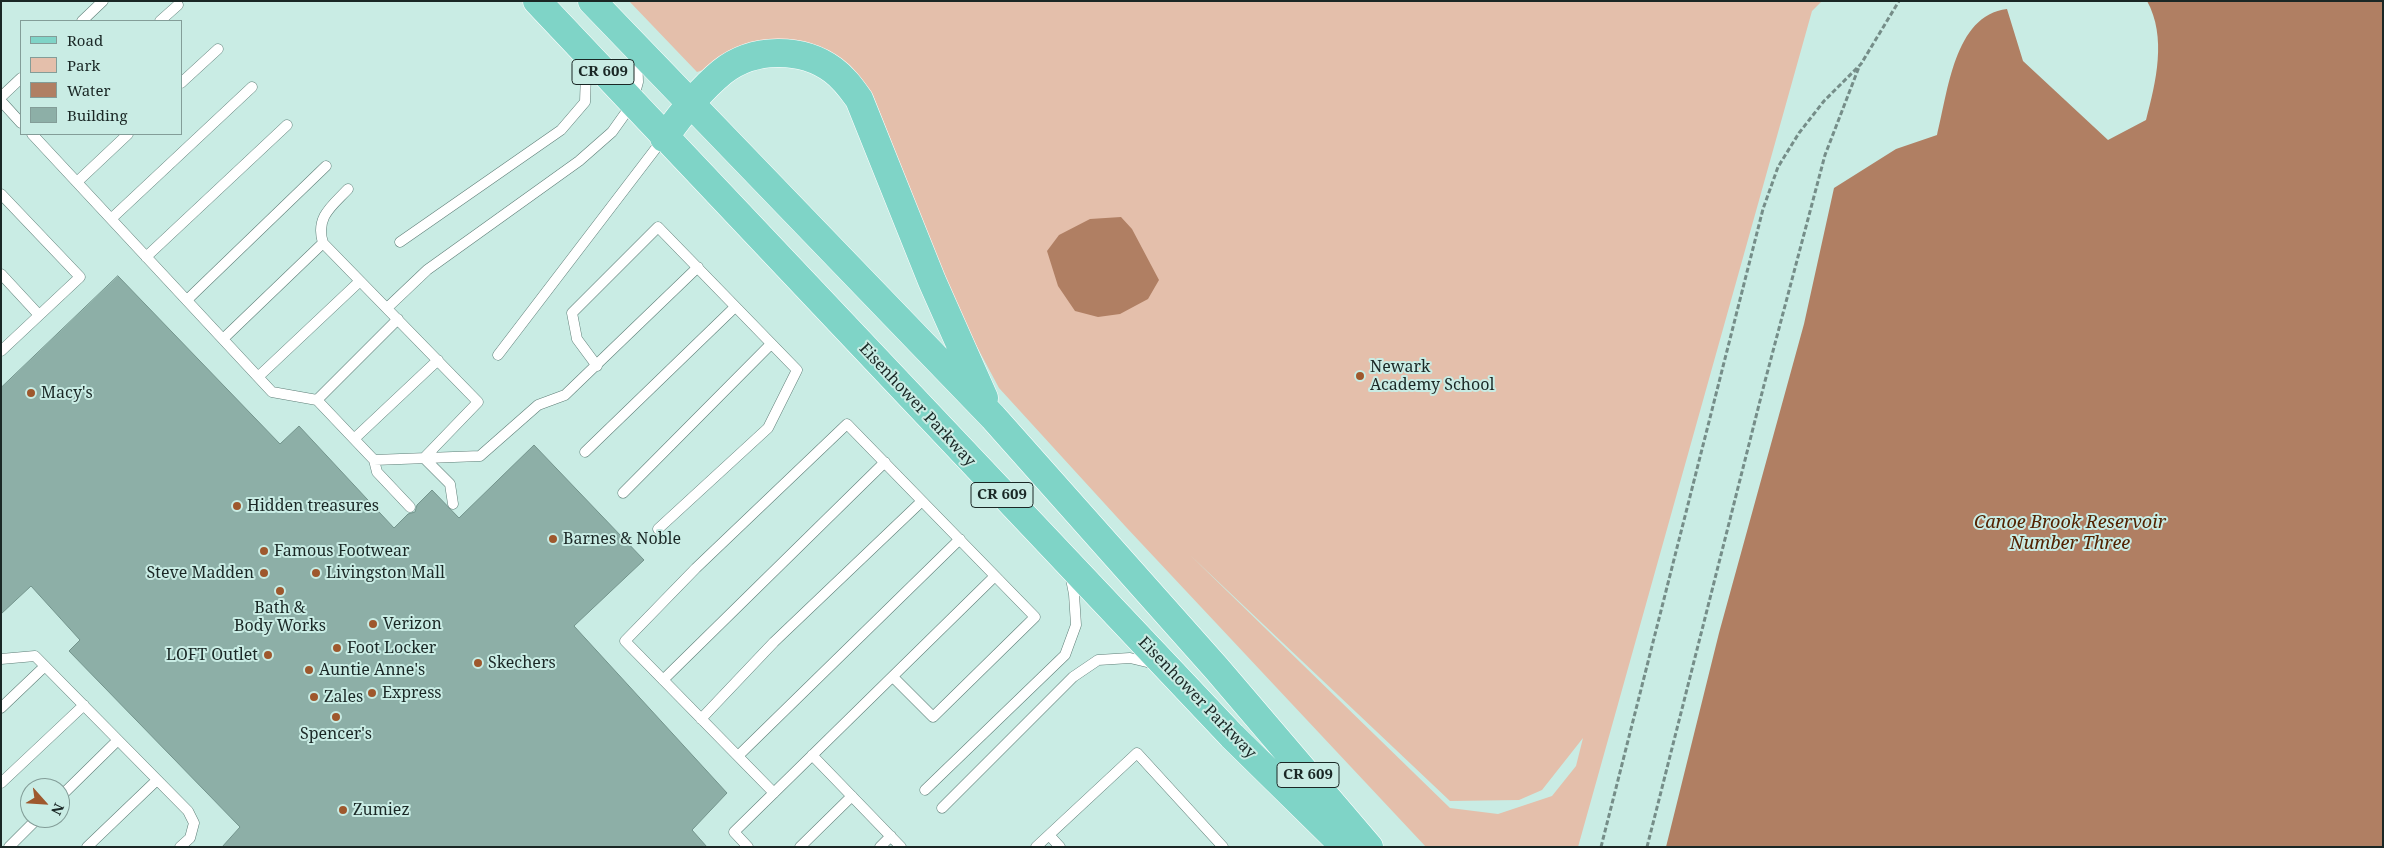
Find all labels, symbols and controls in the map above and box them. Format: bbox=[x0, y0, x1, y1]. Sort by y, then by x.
legend bbox=[20, 20, 182, 135]
text: Road bbox=[67, 30, 103, 50]
text: Park bbox=[67, 55, 100, 75]
road number: CR 609 bbox=[572, 60, 634, 84]
text: Water bbox=[67, 80, 110, 100]
text: Building bbox=[67, 105, 128, 125]
street label: Eisenhower Parkway bbox=[855, 339, 979, 471]
place label: Newark Academy School bbox=[1370, 357, 1494, 395]
marker: Newark Academy School bbox=[1354, 370, 1366, 382]
place label: Macy's bbox=[41, 383, 93, 403]
marker: Macy's bbox=[25, 387, 37, 399]
road number: CR 609 bbox=[971, 482, 1033, 508]
place label: Hidden treasures bbox=[247, 496, 379, 516]
marker: Hidden treasures bbox=[231, 500, 243, 512]
water label: Canoe Brook Reservoir Number Three bbox=[1974, 512, 2166, 554]
place label: Barnes & Noble bbox=[563, 529, 681, 549]
marker: Barnes & Noble bbox=[547, 533, 559, 545]
place label: Famous Footwear bbox=[274, 541, 409, 561]
marker: Famous Footwear bbox=[258, 545, 270, 557]
place label: Steve Madden bbox=[147, 563, 254, 583]
place label: Livingston Mall bbox=[326, 563, 445, 583]
marker: Steve Madden bbox=[258, 567, 270, 579]
marker: Livingston Mall bbox=[310, 567, 322, 579]
marker: Bath & Body Works bbox=[274, 585, 286, 597]
place label: Bath & Body Works bbox=[234, 598, 326, 636]
place label: Verizon bbox=[383, 614, 442, 634]
marker: Verizon bbox=[367, 618, 379, 630]
street label: Eisenhower Parkway bbox=[1134, 633, 1260, 763]
place label: Foot Locker bbox=[347, 638, 436, 658]
marker: Foot Locker bbox=[331, 642, 343, 654]
place label: LOFT Outlet bbox=[166, 645, 258, 665]
marker: LOFT Outlet bbox=[262, 649, 274, 661]
place label: Skechers bbox=[488, 653, 556, 673]
marker: Skechers bbox=[472, 657, 484, 669]
place label: Auntie Anne's bbox=[319, 660, 425, 680]
marker: Auntie Anne's bbox=[303, 664, 315, 676]
place label: Express bbox=[382, 683, 442, 703]
place label: Zales bbox=[324, 687, 363, 707]
marker: Express bbox=[366, 687, 378, 699]
marker: Zales bbox=[308, 691, 320, 703]
marker: Spencer's bbox=[330, 711, 342, 723]
place label: Spencer's bbox=[300, 724, 372, 744]
road number: CR 609 bbox=[1277, 762, 1339, 788]
north arrow bbox=[20, 778, 70, 828]
text: N bbox=[47, 800, 69, 818]
place label: Zumiez bbox=[353, 800, 410, 820]
marker: Zumiez bbox=[337, 804, 349, 816]

